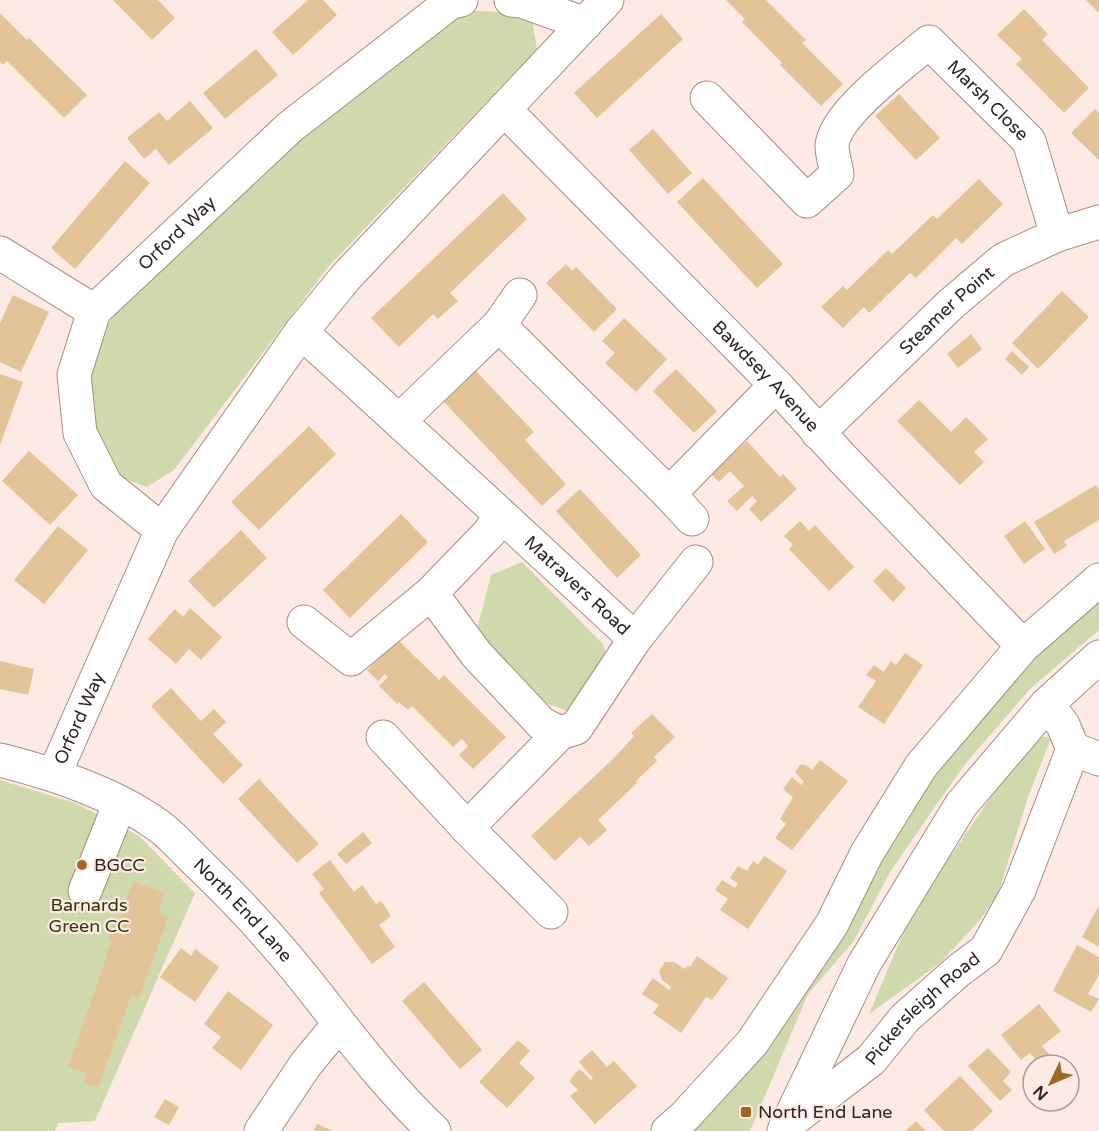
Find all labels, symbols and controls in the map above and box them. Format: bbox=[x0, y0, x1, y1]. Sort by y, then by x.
street label: Marsh Close bbox=[943, 55, 1033, 145]
street label: Orford Way bbox=[133, 191, 221, 275]
street label: Steamer Point bbox=[895, 261, 999, 359]
street label: Bawdsey Avenue bbox=[708, 316, 824, 436]
street label: Matravers Road bbox=[520, 531, 635, 640]
street label: Orford Way bbox=[49, 668, 109, 768]
place label: BGCC bbox=[94, 854, 145, 876]
street label: North End Lane bbox=[189, 854, 297, 967]
marker: BGCC bbox=[75, 858, 89, 872]
park label: Barnards Green CC bbox=[49, 894, 129, 937]
street label: Pickersleigh Road bbox=[860, 947, 984, 1070]
north arrow bbox=[1021, 1053, 1081, 1113]
text: N bbox=[1029, 1081, 1053, 1104]
place label: North End Lane bbox=[758, 1101, 893, 1123]
marker: North End Lane bbox=[739, 1105, 753, 1119]

